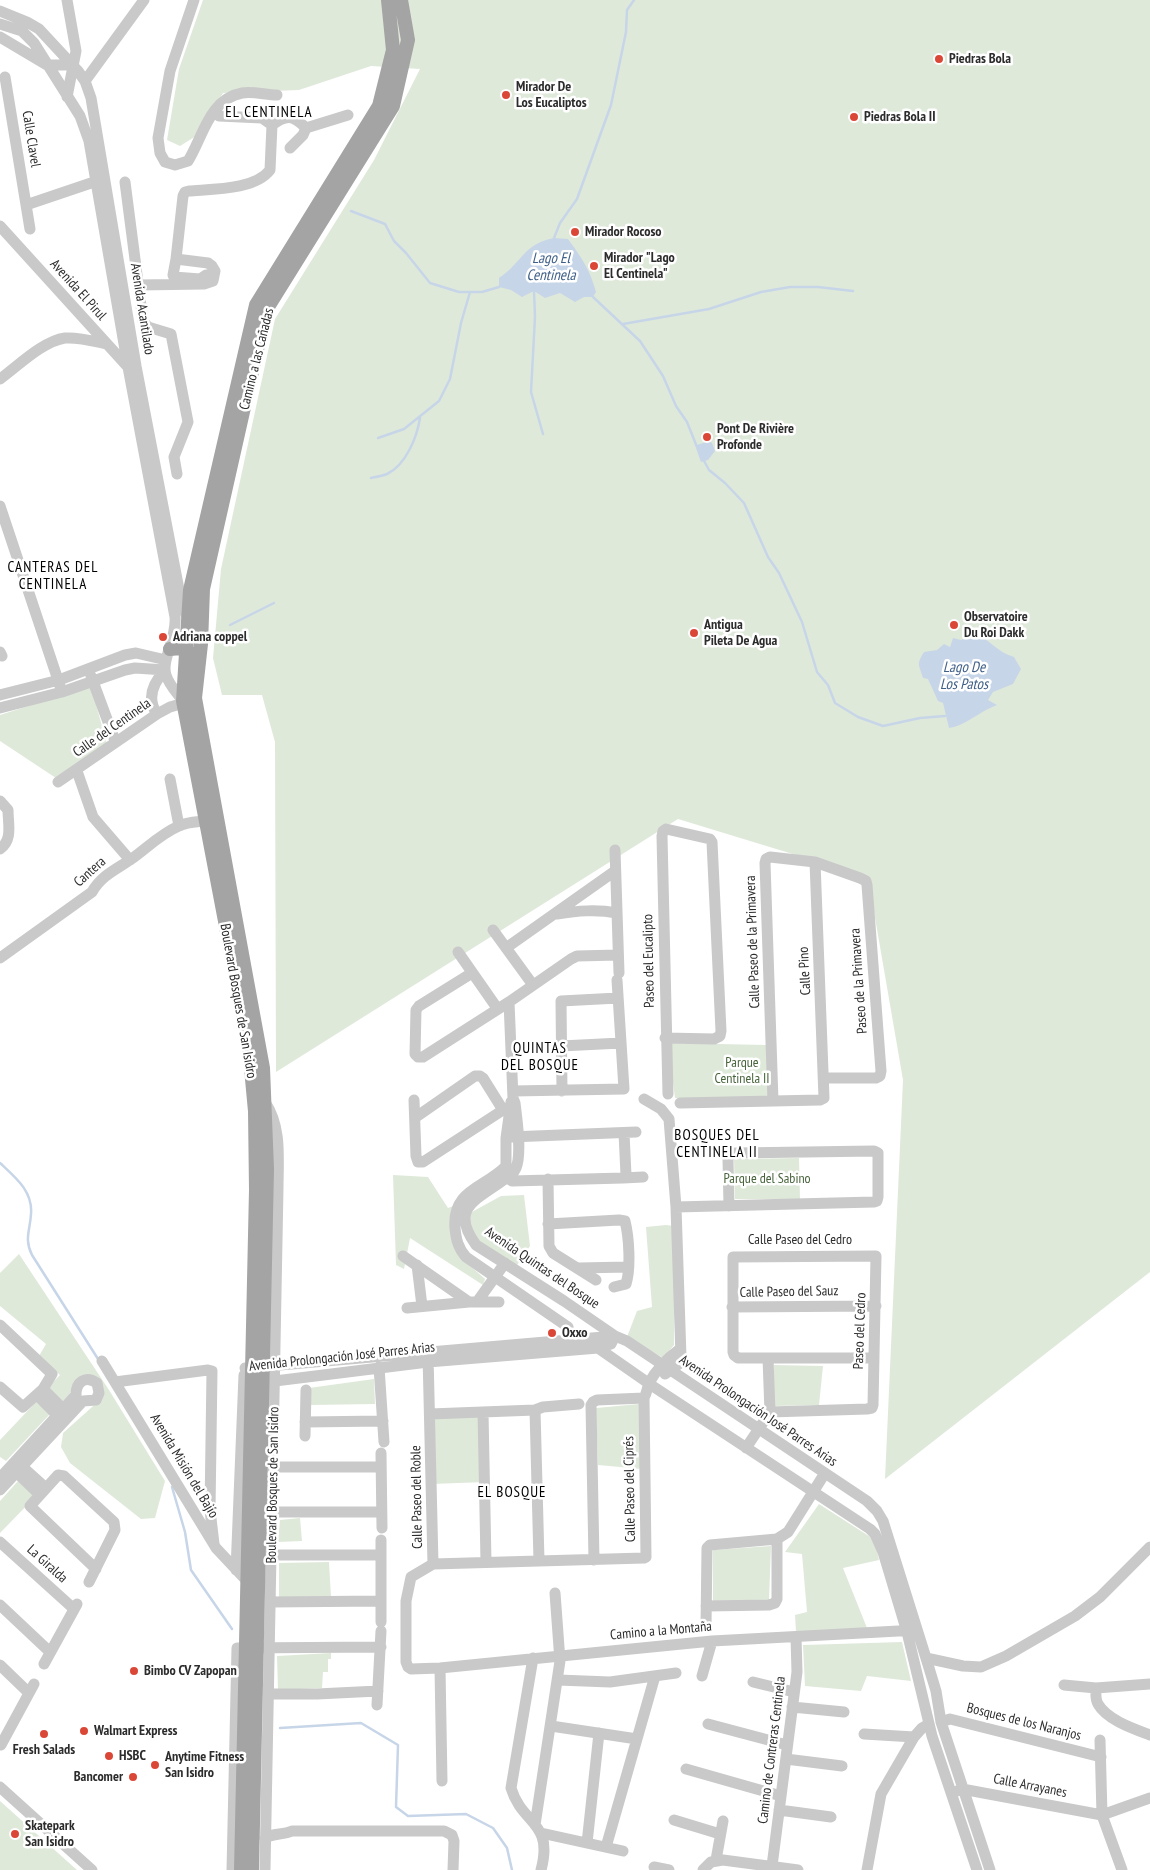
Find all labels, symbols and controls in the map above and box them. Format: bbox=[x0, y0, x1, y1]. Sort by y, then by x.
place label: Piedras Bola bbox=[949, 51, 1011, 67]
marker: Piedras Bola bbox=[933, 53, 945, 65]
place label: Mirador De Los Eucaliptos bbox=[516, 79, 587, 111]
marker: Mirador De Los Eucaliptos bbox=[500, 89, 512, 101]
district label: EL CENTINELA bbox=[224, 104, 314, 122]
place label: Piedras Bola II bbox=[864, 109, 936, 125]
street label: Calle Clavel bbox=[18, 110, 44, 168]
marker: Piedras Bola II bbox=[848, 111, 860, 123]
place label: Mirador Rocoso bbox=[585, 224, 662, 240]
marker: Mirador Rocoso bbox=[569, 226, 581, 238]
water label: Lago El Centinela bbox=[527, 250, 575, 285]
place label: Mirador "Lago El Centinela" bbox=[604, 250, 675, 282]
street label: Avenida El Pirul bbox=[46, 256, 110, 324]
marker: Mirador "Lago El Centinela" bbox=[588, 260, 600, 272]
street label: Avenida Acantilado bbox=[126, 262, 158, 356]
street label: Camino a las Cañadas bbox=[236, 306, 278, 412]
place label: Pont De Rivière Profonde bbox=[717, 421, 794, 454]
marker: Pont De Rivière Profonde bbox=[701, 431, 713, 443]
district label: CANTERAS DEL CENTINELA bbox=[6, 559, 100, 594]
place label: Observatoire Du Roi Dakk bbox=[964, 609, 1028, 642]
place label: Antigua Pileta De Agua bbox=[704, 617, 777, 650]
marker: Observatoire Du Roi Dakk bbox=[948, 619, 960, 631]
marker: Antigua Pileta De Agua bbox=[688, 627, 700, 639]
place label: Adriana coppel bbox=[173, 629, 247, 645]
marker: Adriana coppel bbox=[157, 631, 169, 643]
water label: Lago De Los Patos bbox=[940, 659, 988, 694]
street label: Calle del Centinela bbox=[70, 695, 154, 761]
street label: Cantera bbox=[71, 853, 109, 891]
street label: Calle Paseo de la Primavera bbox=[742, 875, 764, 1009]
street label: Paseo del Eucalipto bbox=[640, 914, 658, 1008]
street label: Boulevard Bosques de San Isidro bbox=[216, 922, 260, 1080]
street label: Paseo de la Primavera bbox=[847, 928, 871, 1034]
street label: Calle Pino bbox=[795, 946, 815, 996]
district label: QUINTAS DEL BOSQUE bbox=[500, 1040, 580, 1075]
park label: Parque Centinela II bbox=[714, 1055, 770, 1088]
district label: BOSQUES DEL CENTINELA II bbox=[673, 1127, 761, 1162]
park label: Parque del Sabino bbox=[723, 1171, 811, 1187]
street label: Avenida Quintas del Bosque bbox=[481, 1223, 603, 1313]
street label: Calle Paseo del Cedro bbox=[748, 1232, 852, 1248]
street label: Calle Paseo del Sauz bbox=[739, 1283, 839, 1301]
street label: Paseo del Cedro bbox=[850, 1292, 870, 1370]
place label: Oxxo bbox=[562, 1325, 588, 1341]
marker: Oxxo bbox=[546, 1327, 558, 1339]
street label: Avenida Prolongación José Parres Arias bbox=[248, 1339, 436, 1375]
street label: Avenida Prolongación José Parres Arias bbox=[676, 1352, 840, 1470]
street label: Boulevard Bosques de San Isidro bbox=[263, 1406, 283, 1564]
street label: Avenida Misión del Bajío bbox=[146, 1411, 222, 1521]
street label: Calle Paseo del Ciprés bbox=[621, 1436, 639, 1542]
street label: Calle Paseo del Roble bbox=[408, 1445, 426, 1549]
district label: EL BOSQUE bbox=[476, 1484, 548, 1502]
street label: La Giralda bbox=[23, 1542, 71, 1586]
street label: Camino a la Montaña bbox=[610, 1618, 712, 1644]
place label: Bimbo CV Zapopan bbox=[144, 1663, 237, 1679]
marker: Bimbo CV Zapopan bbox=[128, 1665, 140, 1677]
street label: Camino de Contreras Centinela bbox=[755, 1675, 789, 1825]
street label: Bosques de los Naranjos bbox=[965, 1700, 1083, 1744]
place label: Walmart Express bbox=[94, 1723, 177, 1739]
marker: Walmart Express bbox=[78, 1725, 90, 1737]
marker: Fresh Salads bbox=[38, 1728, 50, 1740]
place label: Fresh Salads bbox=[13, 1742, 75, 1758]
place label: HSBC bbox=[119, 1748, 146, 1764]
place label: Anytime Fitness San Isidro bbox=[165, 1749, 244, 1781]
marker: HSBC bbox=[103, 1750, 115, 1762]
marker: Anytime Fitness San Isidro bbox=[149, 1759, 161, 1771]
place label: Bancomer bbox=[74, 1769, 123, 1785]
marker: Bancomer bbox=[127, 1771, 139, 1783]
street label: Calle Arrayanes bbox=[992, 1771, 1068, 1801]
place label: Skatepark San Isidro bbox=[25, 1818, 75, 1850]
marker: Skatepark San Isidro bbox=[9, 1828, 21, 1840]

